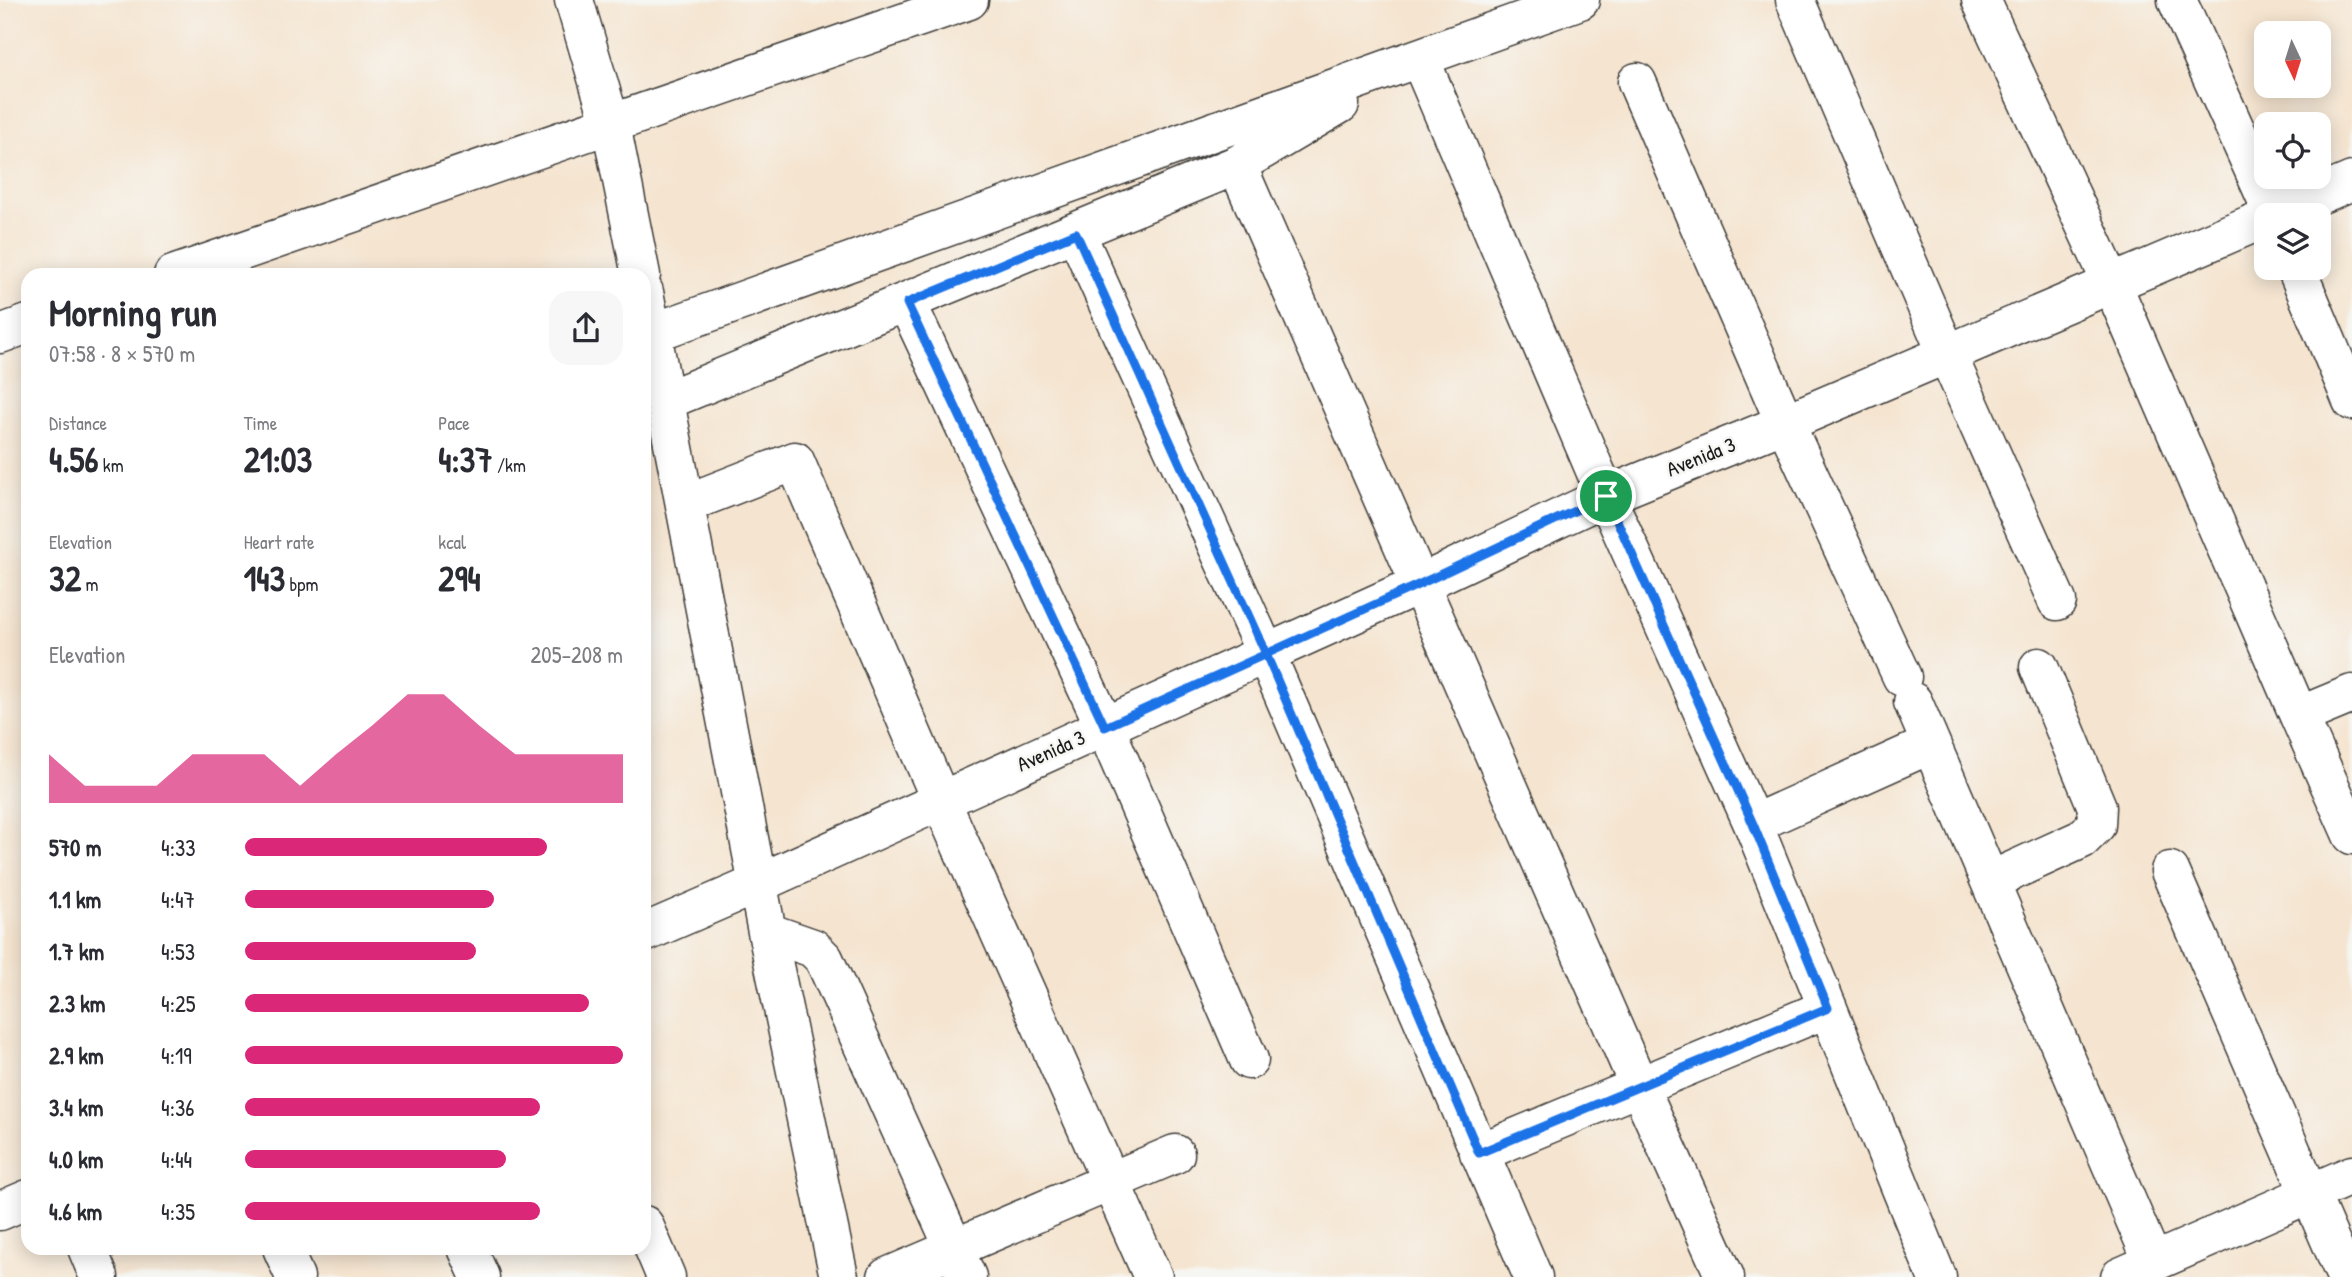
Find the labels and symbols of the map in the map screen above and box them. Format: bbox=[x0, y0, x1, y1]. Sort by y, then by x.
north arrow bbox=[2254, 21, 2331, 98]
street label: Avenida 3 bbox=[1662, 430, 1740, 483]
pin bbox=[1576, 466, 1636, 526]
street label: Avenida 3 bbox=[1012, 723, 1090, 778]

